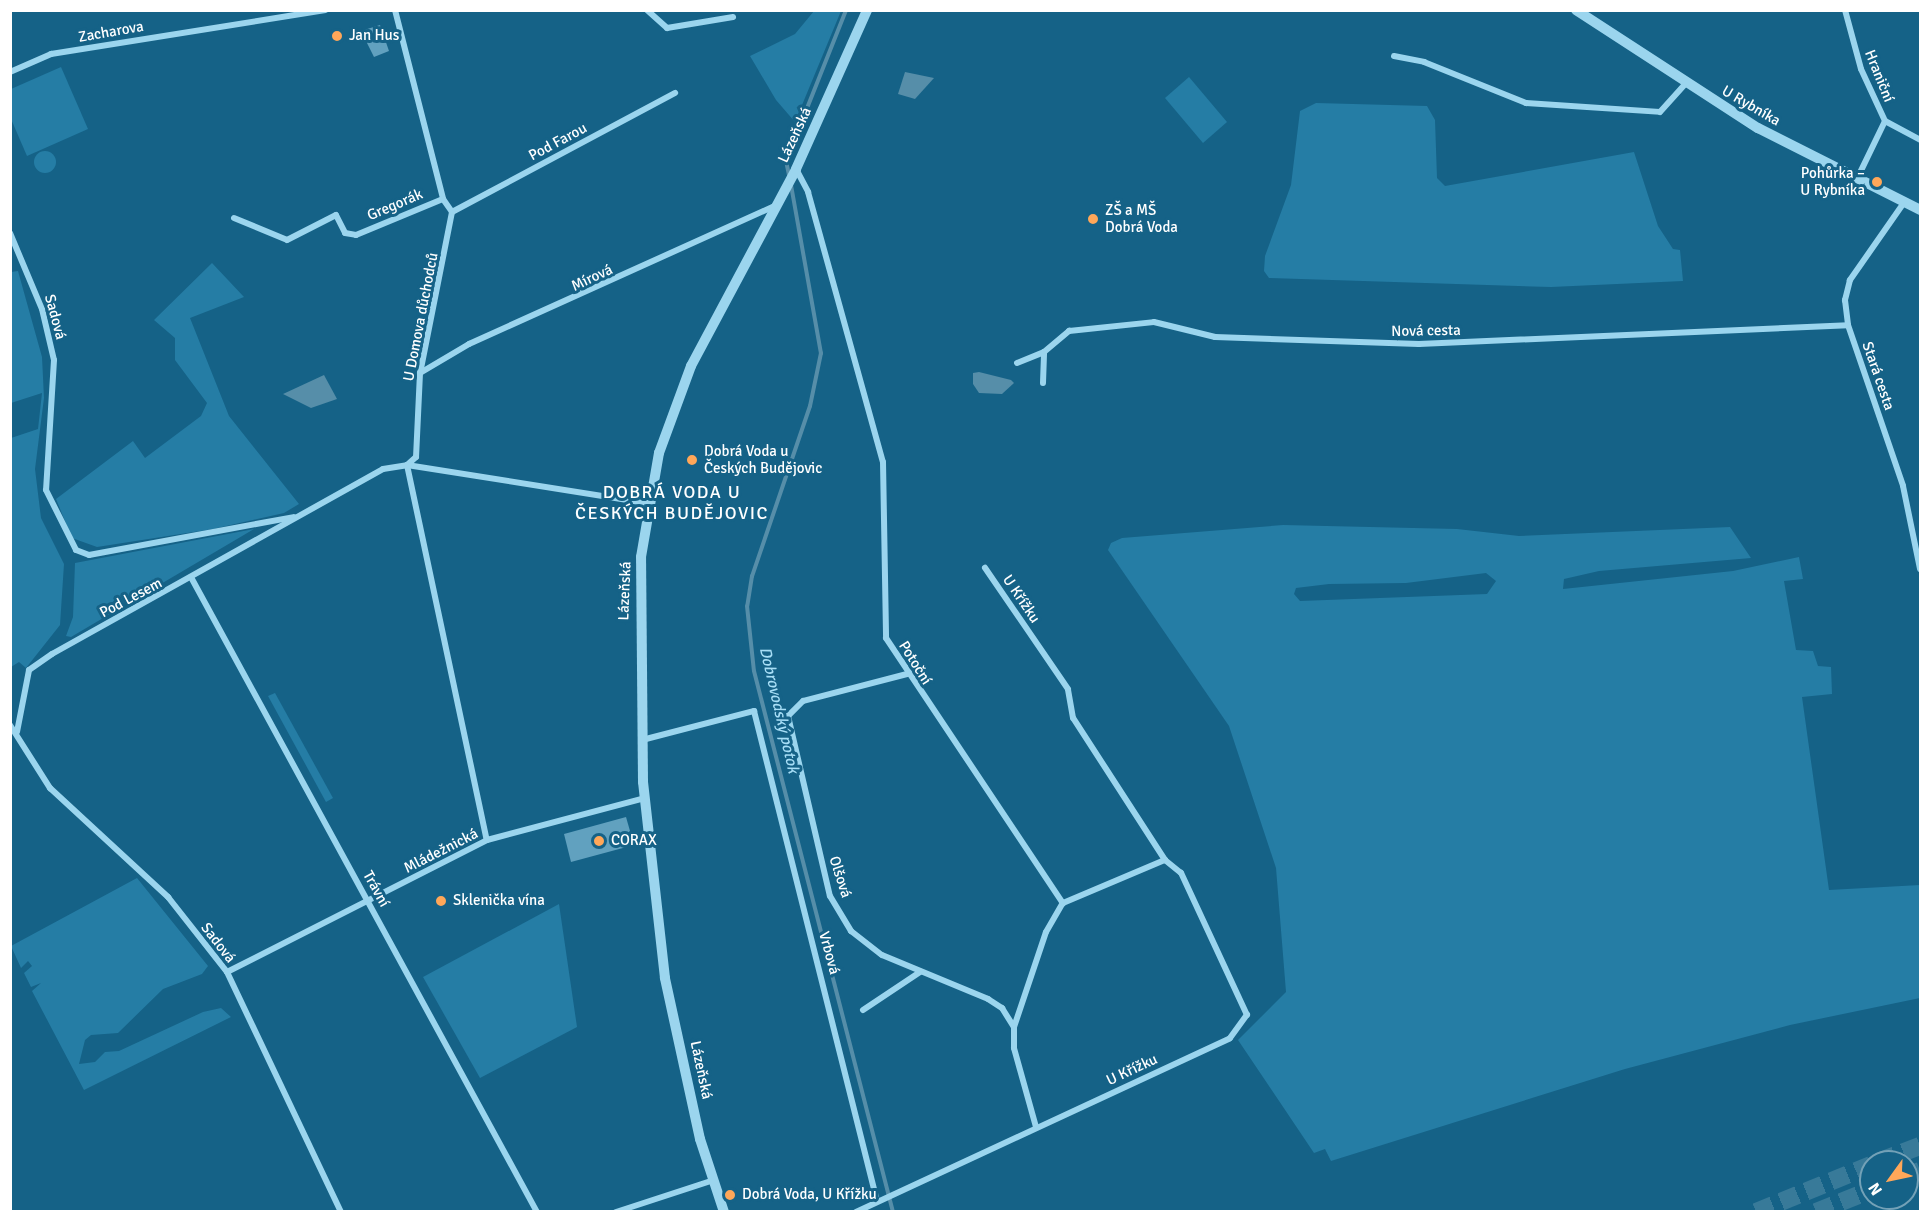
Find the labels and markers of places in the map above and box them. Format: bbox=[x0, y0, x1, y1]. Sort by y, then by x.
place label: Jan Hus bbox=[349, 27, 399, 45]
marker: Jan Hus bbox=[330, 29, 344, 43]
place label: Pohůrka – U Rybníka bbox=[1800, 164, 1865, 199]
marker: Pohůrka – U Rybníka bbox=[1870, 175, 1884, 189]
place label: ZŠ a MŠ Dobrá Voda bbox=[1105, 201, 1178, 236]
marker: ZŠ a MŠ Dobrá Voda bbox=[1086, 212, 1100, 226]
place label: Dobrá Voda u Českých Budějovic bbox=[704, 442, 822, 477]
marker: Dobrá Voda u Českých Budějovic bbox=[685, 453, 699, 467]
place label: CORAX bbox=[611, 832, 657, 850]
marker: CORAX bbox=[592, 834, 606, 848]
place label: Sklenička vína bbox=[453, 892, 545, 910]
marker: Sklenička vína bbox=[434, 894, 448, 908]
place label: Dobrá Voda, U Křížku bbox=[742, 1186, 877, 1204]
marker: Dobrá Voda, U Křížku bbox=[723, 1188, 737, 1202]

